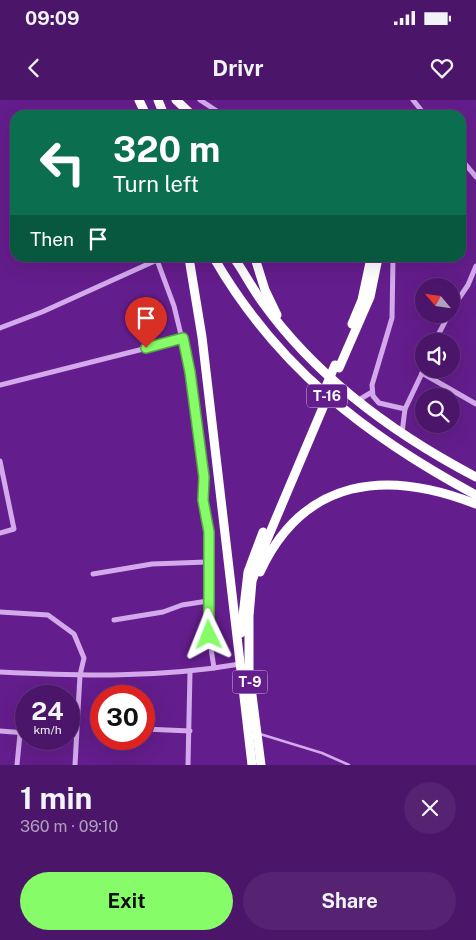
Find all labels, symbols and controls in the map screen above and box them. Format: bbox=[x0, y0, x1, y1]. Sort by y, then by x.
text: 09:09 bbox=[25, 7, 80, 29]
icon: back bbox=[20, 54, 48, 82]
icon: heart bbox=[428, 54, 456, 82]
text: Drivr bbox=[212, 55, 264, 81]
text: 320 m bbox=[113, 129, 220, 170]
icon: left bbox=[30, 130, 95, 195]
text: Turn left bbox=[113, 171, 199, 197]
icon: arrive bbox=[84, 225, 112, 253]
text: Then bbox=[30, 228, 74, 250]
north arrow bbox=[415, 278, 460, 322]
map controls bbox=[415, 278, 460, 433]
pin bbox=[125, 297, 167, 348]
icon: arrive bbox=[132, 304, 160, 332]
button: sound bbox=[415, 333, 460, 378]
road number: T-16 bbox=[307, 384, 347, 408]
button: search bbox=[415, 388, 460, 433]
position arrow bbox=[182, 608, 234, 660]
road number: T-9 bbox=[232, 670, 268, 694]
speed limit sign: 30 bbox=[90, 685, 155, 750]
text: 24 bbox=[31, 696, 64, 726]
text: km/h bbox=[33, 723, 62, 737]
text: 1 min bbox=[20, 780, 92, 816]
button: close bbox=[404, 782, 456, 834]
text: 360 m · 09:10 bbox=[20, 817, 118, 836]
button: Exit bbox=[20, 872, 233, 930]
button: Share bbox=[243, 872, 456, 930]

